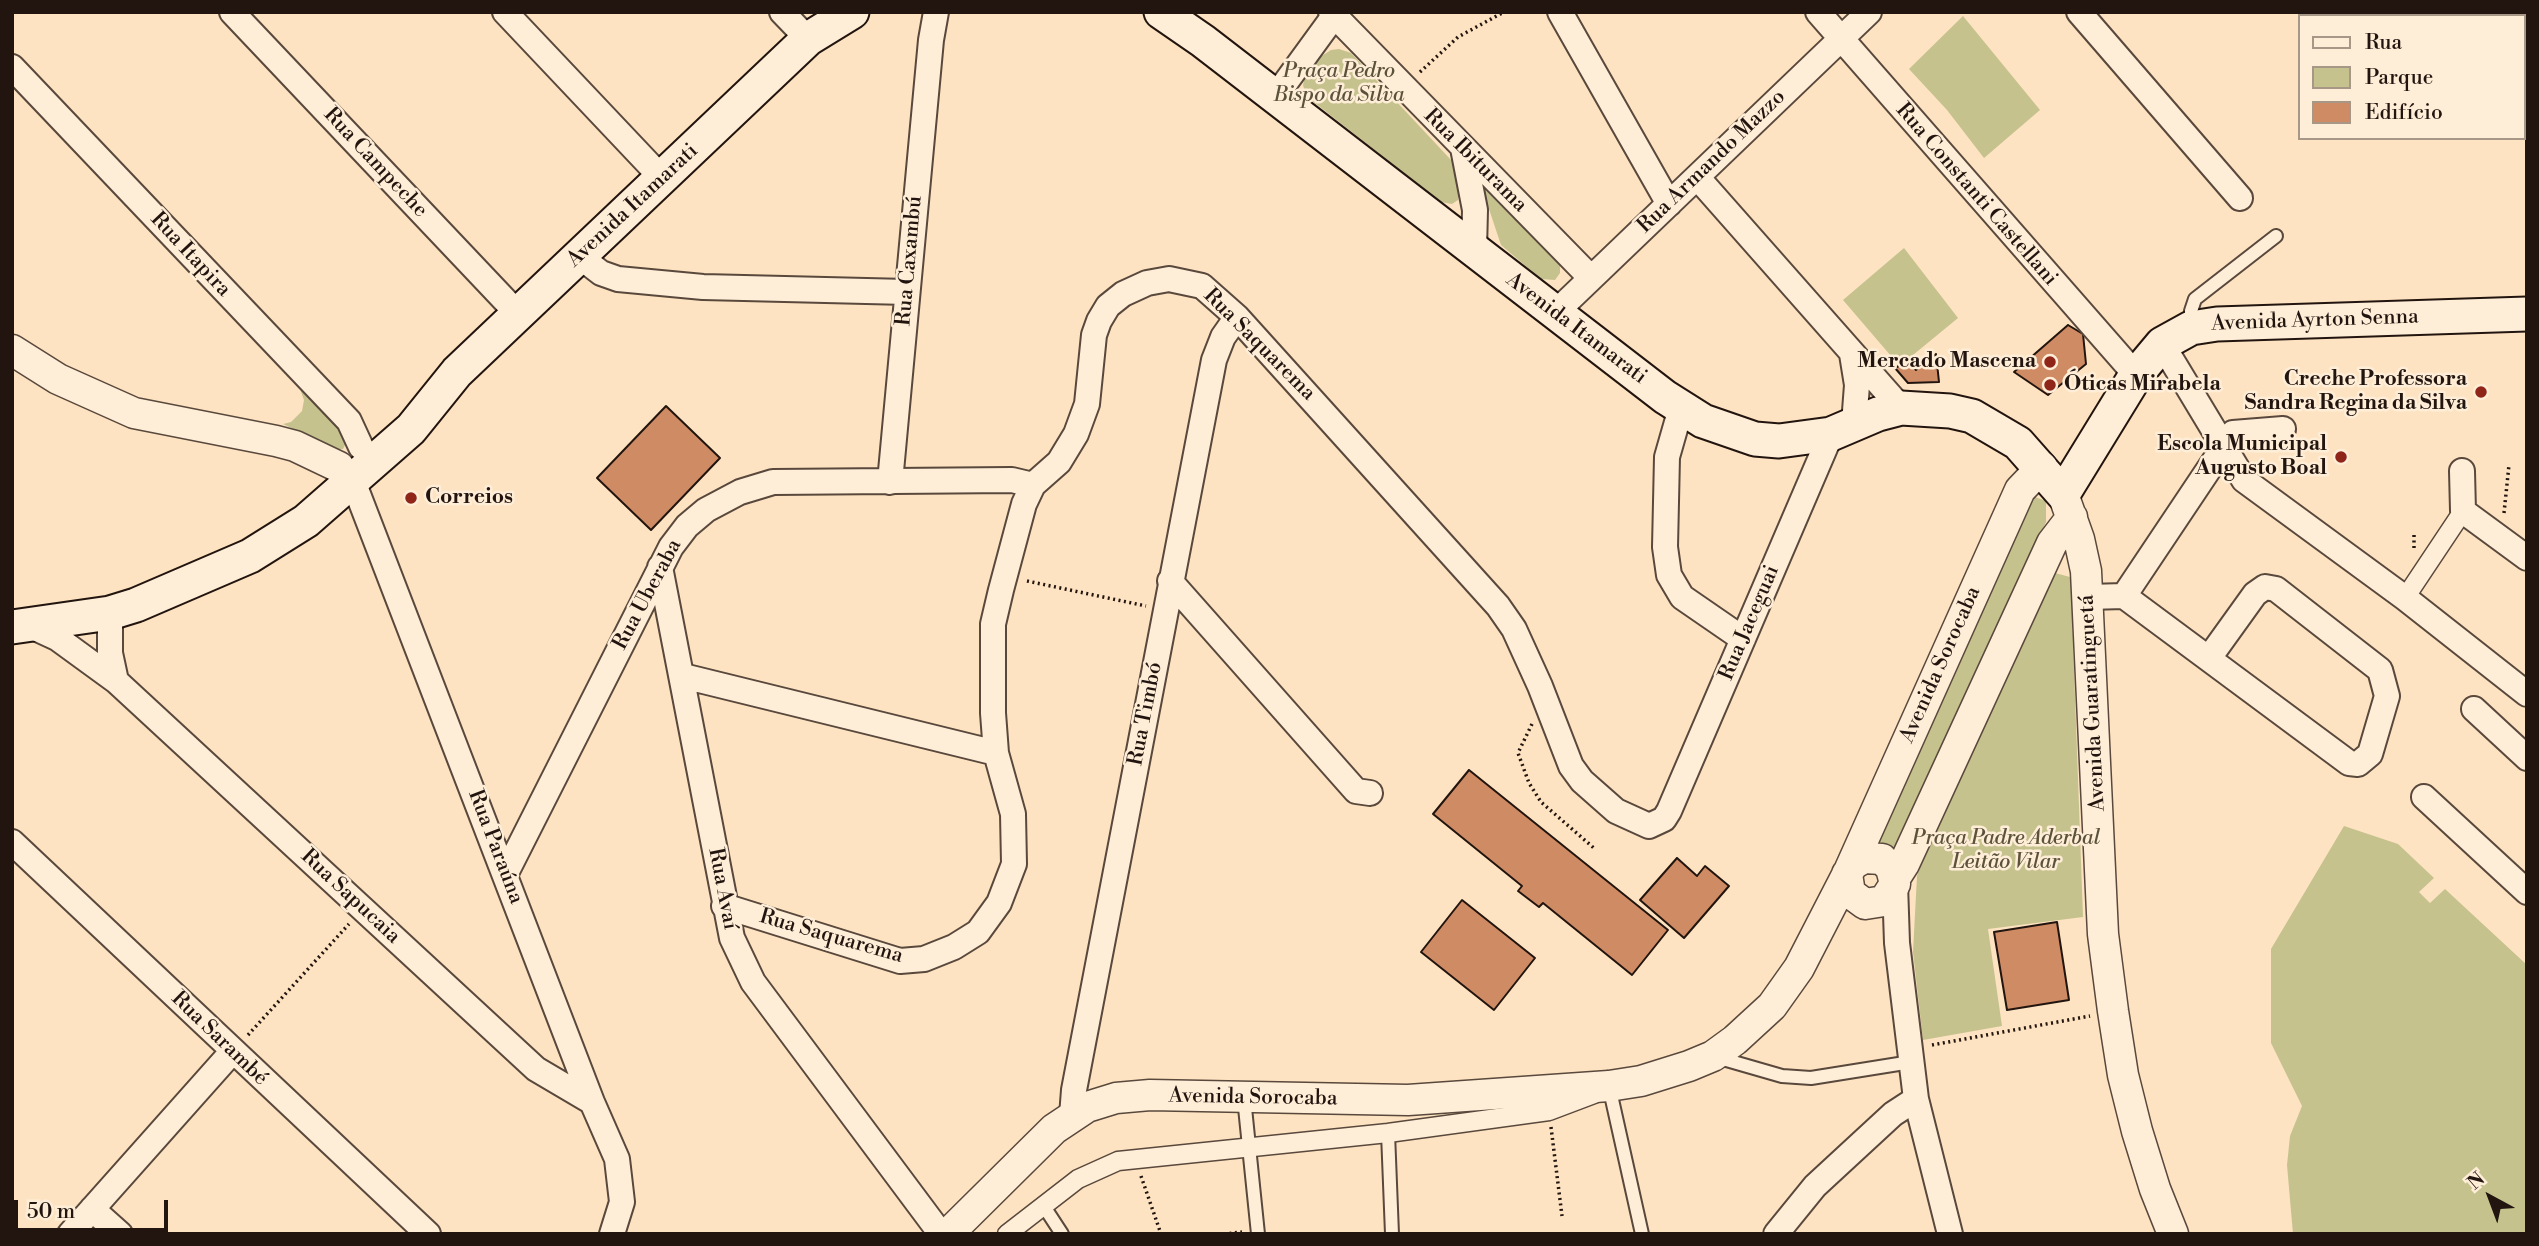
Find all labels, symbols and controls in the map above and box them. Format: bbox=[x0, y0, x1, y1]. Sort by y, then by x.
legend bbox=[2298, 14, 2525, 140]
text: Rua bbox=[2365, 30, 2402, 56]
park label: Praça Pedro Bispo da Silva bbox=[1274, 59, 1404, 109]
text: Parque bbox=[2365, 65, 2433, 91]
street label: Rua Armando Mazzo bbox=[1633, 85, 1791, 239]
street label: Rua Constanti Castellani bbox=[1890, 98, 2062, 292]
text: Edifício bbox=[2365, 100, 2443, 126]
street label: Rua Campeche bbox=[318, 103, 432, 223]
street label: Rua Ibiturama bbox=[1418, 104, 1532, 218]
street label: Avenida Itamarati bbox=[562, 139, 704, 273]
street label: Rua Caxambú bbox=[892, 195, 928, 327]
street label: Rua Itapira bbox=[144, 207, 236, 303]
street label: Avenida Itamarati bbox=[1501, 268, 1651, 390]
street label: Rua Saquarema bbox=[1198, 284, 1320, 406]
street label: Avenida Ayrton Senna bbox=[2211, 305, 2419, 337]
place label: Mercado Mascena bbox=[1857, 349, 2036, 375]
marker: Mercado Mascena bbox=[2042, 354, 2058, 370]
place label: Creche Professora Sandra Regina da Silva bbox=[2244, 367, 2467, 417]
place label: Óticas Mirabela bbox=[2064, 372, 2221, 398]
marker: Óticas Mirabela bbox=[2042, 377, 2058, 393]
marker: Creche Professora Sandra Regina da Silva bbox=[2473, 384, 2489, 400]
place label: Escola Municipal Augusto Boal bbox=[2157, 432, 2327, 482]
marker: Escola Municipal Augusto Boal bbox=[2333, 449, 2349, 465]
place label: Correios bbox=[425, 485, 513, 511]
marker: Correios bbox=[403, 490, 419, 506]
street label: Rua Uberaba bbox=[608, 535, 688, 655]
street label: Rua Jaceguai bbox=[1714, 562, 1786, 684]
street label: Avenida Sorocaba bbox=[1895, 583, 1987, 747]
street label: Avenida Guaratinguetá bbox=[2075, 594, 2111, 812]
street label: Rua Timbó bbox=[1124, 660, 1168, 768]
street label: Rua Paraúna bbox=[462, 786, 528, 908]
park label: Praça Padre Aderbal Leitão Vilar bbox=[1912, 826, 2100, 876]
street label: Rua Sapucaia bbox=[295, 844, 405, 950]
street label: Rua Avaí bbox=[702, 846, 742, 932]
street label: Rua Saquarema bbox=[756, 904, 906, 970]
street label: Rua Sarambé bbox=[165, 987, 273, 1091]
street label: Avenida Sorocaba bbox=[1168, 1084, 1338, 1112]
north arrow bbox=[2455, 1162, 2525, 1232]
text: N bbox=[2463, 1167, 2490, 1195]
scale bar bbox=[18, 1186, 172, 1230]
text: 50 m bbox=[27, 1199, 75, 1225]

